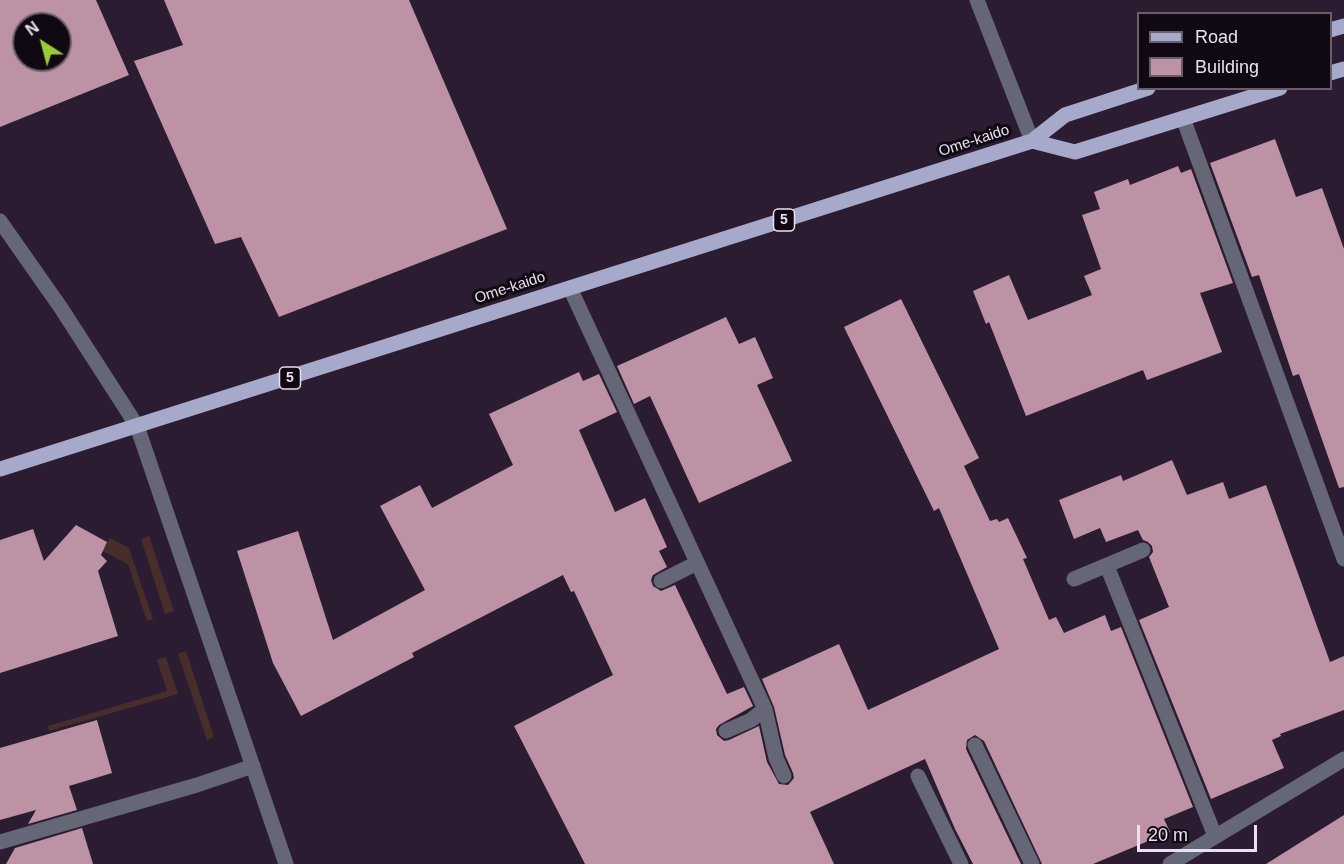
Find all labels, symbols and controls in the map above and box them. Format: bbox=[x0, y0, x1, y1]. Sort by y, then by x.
north arrow bbox=[12, 12, 72, 72]
legend bbox=[1137, 12, 1332, 90]
text: N bbox=[23, 18, 42, 39]
text: Road bbox=[1195, 27, 1238, 47]
text: Building bbox=[1195, 57, 1259, 77]
street label: Ome-kaido bbox=[936, 121, 1012, 161]
road number: 5 bbox=[774, 209, 794, 231]
street label: Ome-kaido bbox=[472, 268, 548, 308]
road number: 5 bbox=[280, 367, 300, 389]
scale bar bbox=[1140, 813, 1260, 851]
text: 20 m bbox=[1148, 825, 1188, 845]

